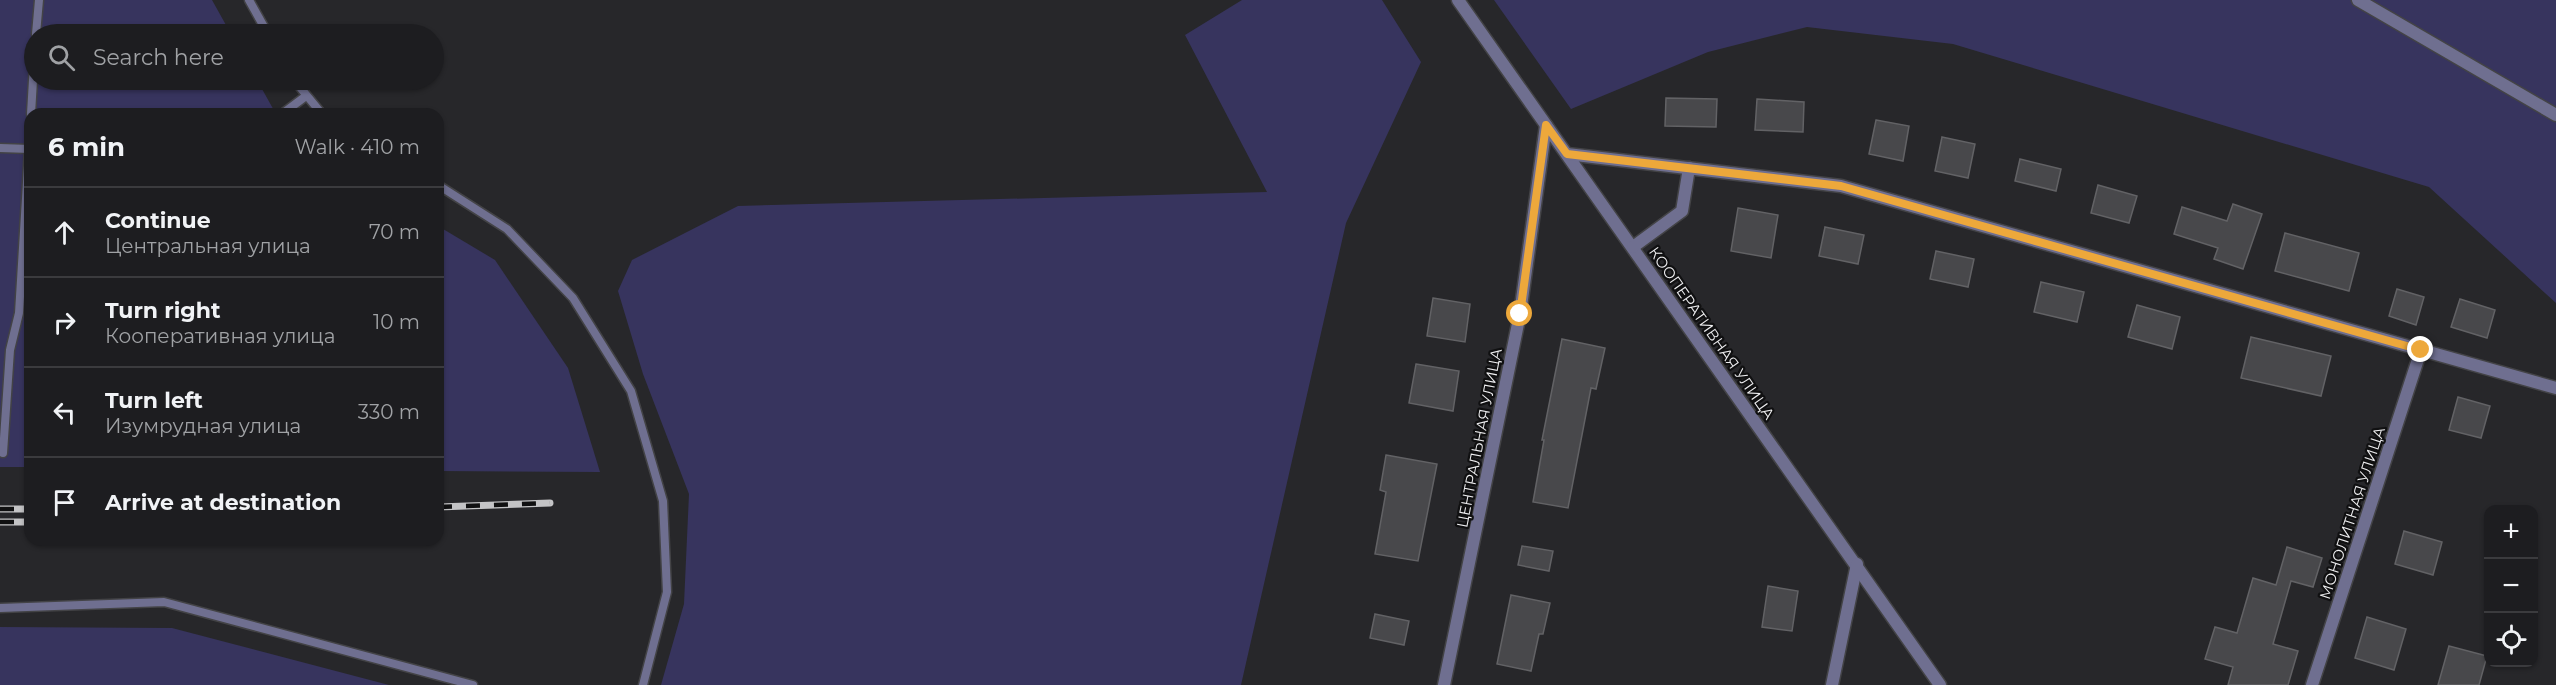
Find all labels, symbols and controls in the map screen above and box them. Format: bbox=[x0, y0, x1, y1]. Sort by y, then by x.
search box bbox=[24, 24, 444, 90]
icon: search bbox=[45, 41, 78, 74]
text: Search here bbox=[93, 44, 224, 71]
text: 6 min bbox=[48, 131, 125, 163]
text: Walk · 410 m bbox=[295, 135, 420, 159]
text: Continue bbox=[105, 207, 211, 234]
icon: ahead bbox=[48, 216, 81, 249]
text: 70 m bbox=[369, 220, 420, 244]
text: Центральная улица bbox=[105, 234, 311, 258]
street label: КООПЕРАТИВНАЯ УЛИЦА bbox=[1645, 243, 1779, 423]
text: Turn right bbox=[105, 297, 220, 324]
route start bbox=[1506, 300, 1532, 326]
icon: right bbox=[48, 306, 81, 339]
text: 10 m bbox=[373, 310, 420, 334]
text: Кооперативная улица bbox=[105, 324, 335, 348]
route end bbox=[2407, 336, 2433, 362]
street label: ЦЕНТРАЛЬНАЯ УЛИЦА bbox=[1452, 347, 1506, 529]
text: Turn left bbox=[105, 387, 203, 414]
icon: left bbox=[48, 396, 81, 429]
text: 330 m bbox=[358, 400, 420, 424]
text: Изумрудная улица bbox=[105, 414, 301, 438]
street label: МОНОЛИТНАЯ УЛИЦА bbox=[2315, 424, 2389, 602]
icon: arrive bbox=[48, 486, 81, 519]
text: Arrive at destination bbox=[105, 489, 341, 516]
map controls bbox=[2484, 505, 2538, 667]
button: + bbox=[2484, 505, 2538, 559]
button: − bbox=[2484, 559, 2538, 613]
button: locate bbox=[2484, 613, 2538, 667]

